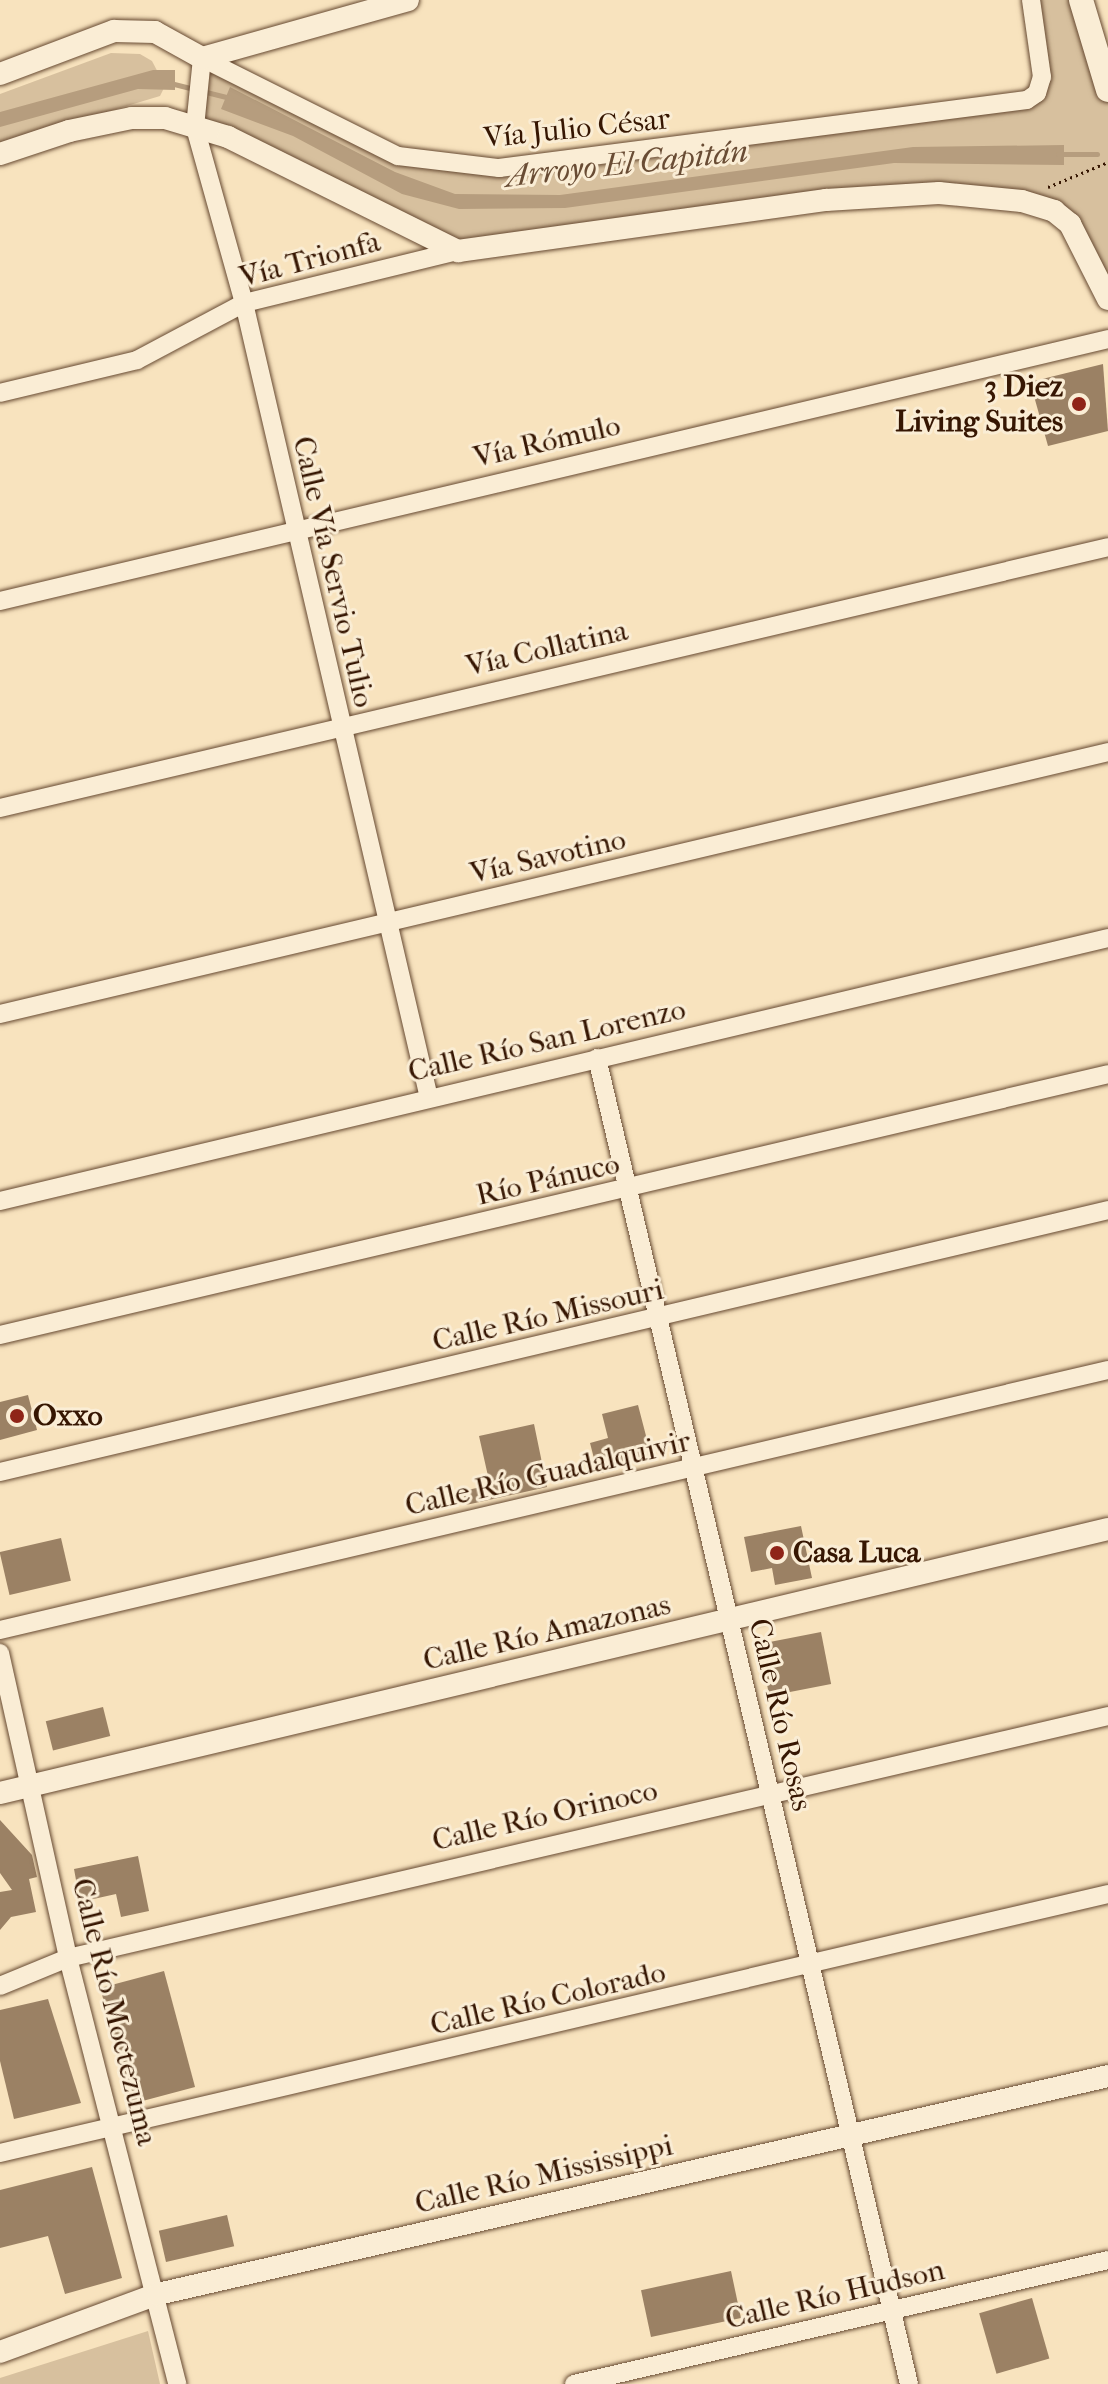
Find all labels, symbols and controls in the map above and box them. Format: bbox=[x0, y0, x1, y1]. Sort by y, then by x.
street label: Vía Julio César bbox=[482, 101, 672, 157]
water label: Arroyo El Capitán bbox=[504, 132, 750, 196]
street label: Vía Trionfa bbox=[236, 224, 384, 296]
place label: 3 Diez Living Suites bbox=[895, 369, 1063, 440]
marker: 3 Diez Living Suites bbox=[1070, 395, 1088, 413]
street label: Vía Rómulo bbox=[470, 408, 624, 476]
street label: Calle Vía Servio Tulio bbox=[284, 433, 382, 711]
street label: Vía Collatina bbox=[463, 613, 631, 685]
street label: Vía Savotino bbox=[467, 822, 629, 892]
street label: Calle Río San Lorenzo bbox=[405, 992, 689, 1090]
street label: Río Pánuco bbox=[473, 1146, 623, 1214]
street label: Calle Río Missouri bbox=[429, 1272, 667, 1360]
place label: Oxxo bbox=[33, 1398, 103, 1434]
marker: Oxxo bbox=[8, 1407, 26, 1425]
street label: Calle Río Guadalquivir bbox=[402, 1424, 694, 1524]
place label: Casa Luca bbox=[793, 1535, 920, 1571]
marker: Casa Luca bbox=[768, 1544, 786, 1562]
street label: Calle Río Amazonas bbox=[420, 1587, 674, 1679]
street label: Calle Río Rosas bbox=[740, 1615, 820, 1815]
street label: Calle Río Orinoco bbox=[429, 1773, 661, 1859]
street label: Calle Río Moctezuma bbox=[63, 1875, 165, 2149]
street label: Calle Río Colorado bbox=[427, 1954, 669, 2044]
street label: Calle Río Mississippi bbox=[412, 2128, 676, 2222]
street label: Calle Río Hudson bbox=[722, 2252, 948, 2338]

